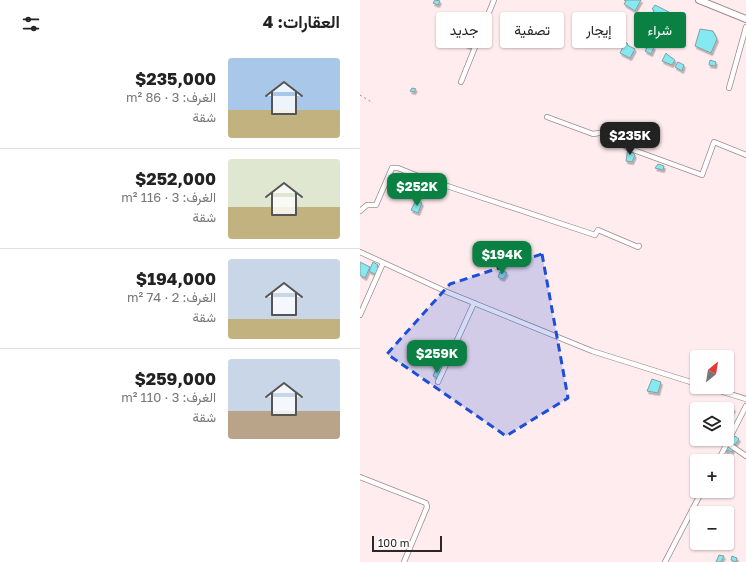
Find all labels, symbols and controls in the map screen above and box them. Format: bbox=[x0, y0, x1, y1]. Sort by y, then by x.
text: العقارات: 4 bbox=[263, 11, 340, 32]
chip: جديد bbox=[436, 12, 492, 48]
chip: تصفية bbox=[500, 12, 564, 48]
chip: إيجار bbox=[572, 12, 626, 48]
chip: شراء bbox=[634, 12, 686, 48]
icon: filters bbox=[20, 13, 42, 35]
text: $235,000 bbox=[135, 68, 216, 89]
icon: home bbox=[260, 74, 308, 122]
text: الغرف: 3 · 86 m² bbox=[126, 89, 216, 105]
text: شقة bbox=[193, 109, 216, 125]
pin: $235K bbox=[602, 122, 658, 156]
text: $235K bbox=[609, 127, 651, 143]
text: $252,000 bbox=[135, 168, 216, 189]
pin: $252K bbox=[389, 173, 445, 207]
icon: home bbox=[260, 175, 308, 223]
text: $252K bbox=[396, 178, 438, 194]
text: الغرف: 3 · 116 m² bbox=[121, 189, 216, 205]
text: شقة bbox=[193, 209, 216, 225]
pin: $194K bbox=[474, 241, 530, 275]
text: $194K bbox=[481, 246, 523, 262]
text: $194,000 bbox=[136, 268, 216, 289]
icon: home bbox=[260, 275, 308, 323]
text: الغرف: 2 · 74 m² bbox=[127, 289, 216, 305]
text: شقة bbox=[193, 309, 216, 325]
pin: $259K bbox=[409, 340, 465, 374]
text: $259K bbox=[416, 345, 458, 361]
north arrow bbox=[690, 350, 734, 394]
map controls bbox=[690, 350, 734, 550]
text: $259,000 bbox=[134, 368, 216, 389]
icon: home bbox=[260, 375, 308, 423]
text: الغرف: 3 · 110 m² bbox=[121, 389, 216, 405]
button: layers bbox=[690, 402, 734, 446]
text: شقة bbox=[193, 409, 216, 425]
button: + bbox=[690, 454, 734, 498]
button: − bbox=[690, 506, 734, 550]
scale bar bbox=[372, 534, 442, 553]
text: 100 m bbox=[378, 536, 409, 549]

